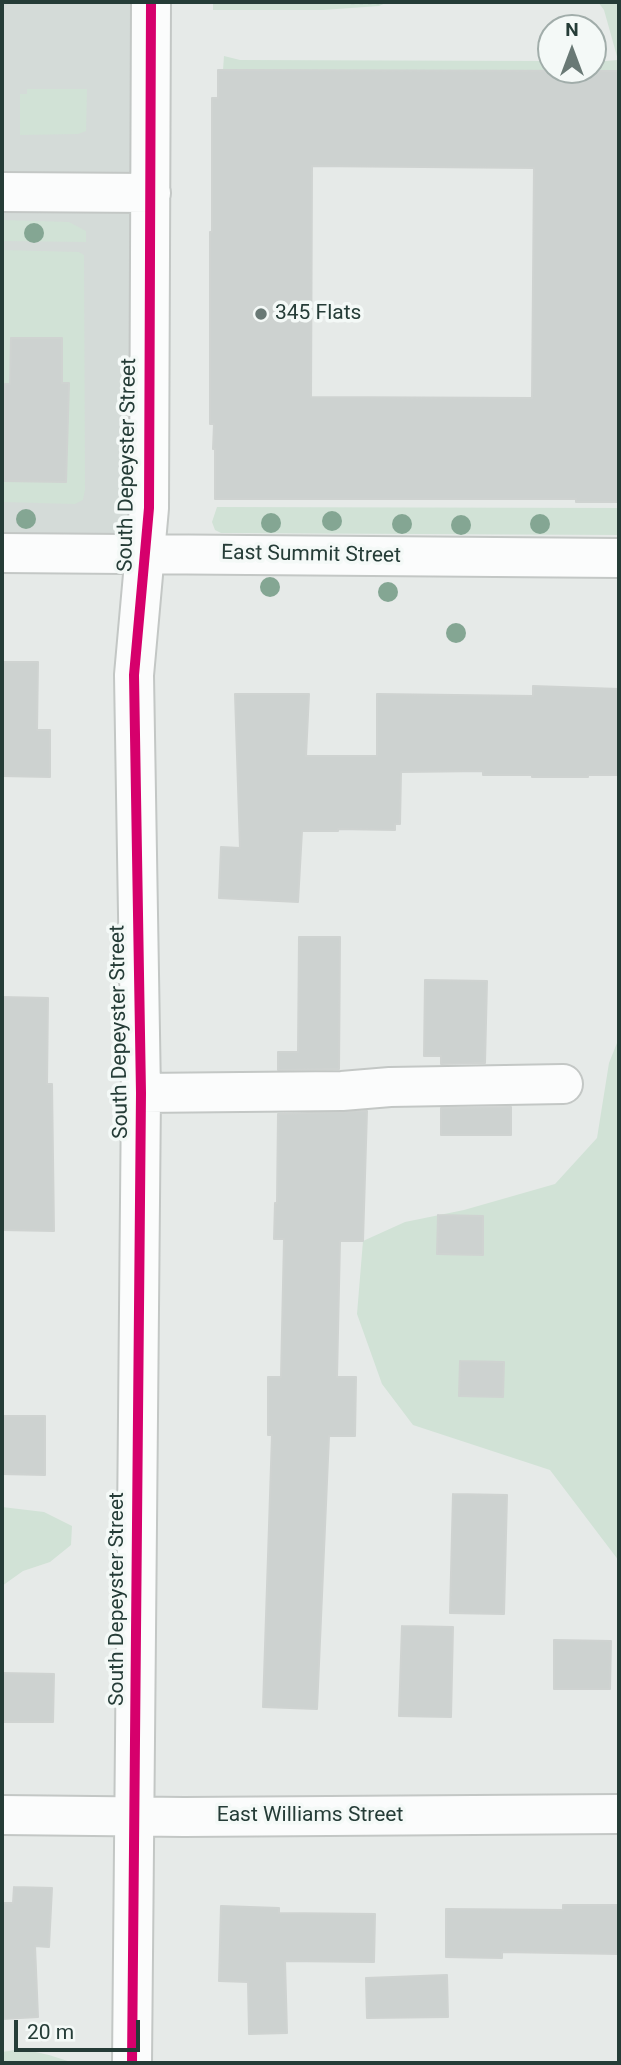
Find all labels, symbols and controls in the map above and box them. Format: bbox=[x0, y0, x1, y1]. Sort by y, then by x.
north arrow bbox=[537, 14, 607, 84]
text: N bbox=[565, 18, 579, 41]
place label: 345 Flats bbox=[275, 301, 361, 327]
marker: 345 Flats bbox=[253, 306, 269, 322]
street label: South Depeyster Street bbox=[114, 358, 142, 572]
street label: East Summit Street bbox=[221, 541, 401, 569]
street label: South Depeyster Street bbox=[106, 925, 134, 1139]
street label: South Depeyster Street bbox=[105, 1492, 131, 1706]
street label: East Williams Street bbox=[217, 1803, 403, 1829]
scale bar bbox=[18, 2006, 144, 2050]
text: 20 m bbox=[27, 2020, 74, 2044]

